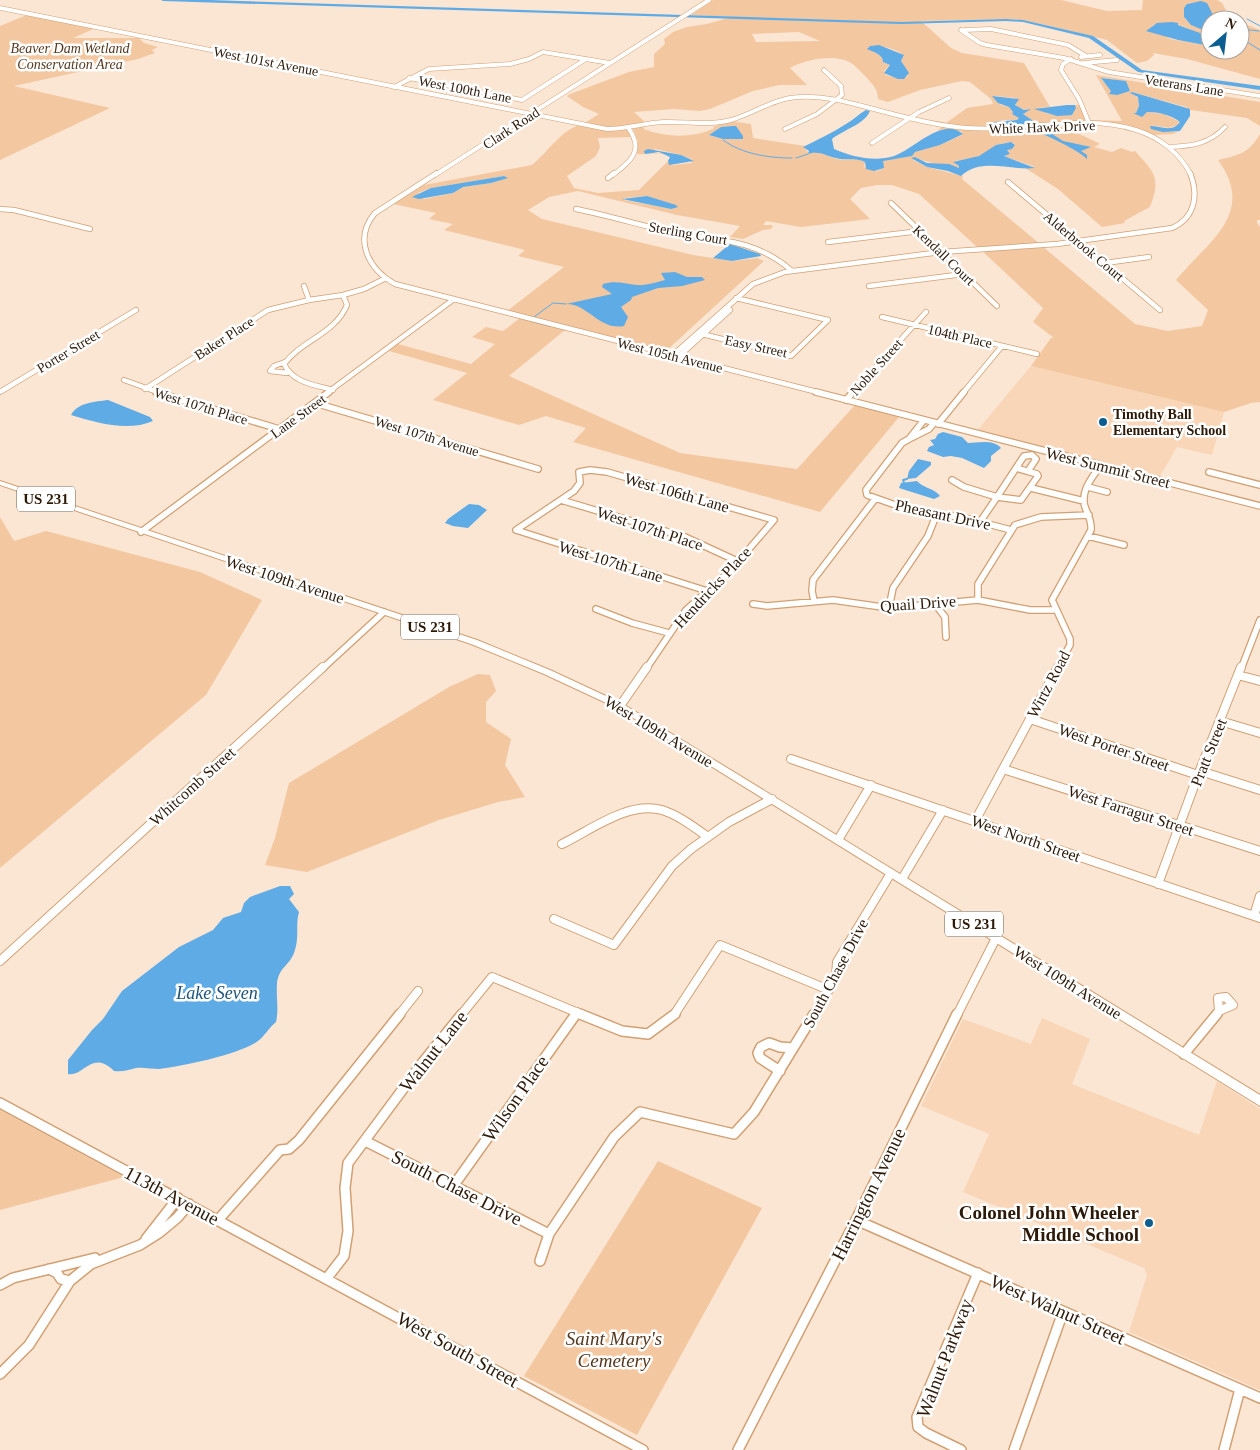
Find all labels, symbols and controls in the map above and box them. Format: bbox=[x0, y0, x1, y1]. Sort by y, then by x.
north arrow bbox=[1200, 10, 1250, 60]
text: N bbox=[1223, 15, 1239, 33]
park label: Beaver Dam Wetland Conservation Area bbox=[10, 41, 131, 72]
street label: West 101st Avenue bbox=[212, 44, 320, 79]
street label: Veterans Lane bbox=[1143, 72, 1224, 99]
street label: West 100th Lane bbox=[417, 73, 513, 106]
street label: Clark Road bbox=[480, 105, 542, 152]
street label: White Hawk Drive bbox=[989, 118, 1096, 137]
street label: Alderbrook Court bbox=[1041, 209, 1127, 284]
street label: Sterling Court bbox=[647, 219, 729, 248]
street label: Kendall Court bbox=[910, 222, 978, 289]
street label: Baker Place bbox=[192, 314, 257, 363]
street label: 104th Place bbox=[926, 322, 994, 351]
street label: Porter Street bbox=[34, 327, 102, 376]
street label: Easy Street bbox=[723, 333, 789, 360]
street label: West 105th Avenue bbox=[616, 335, 724, 376]
street label: Noble Street bbox=[847, 336, 906, 399]
street label: West 107th Place bbox=[152, 385, 249, 428]
street label: Lane Street bbox=[268, 391, 329, 441]
place label: Timothy Ball Elementary School bbox=[1113, 407, 1226, 438]
street label: West 107th Avenue bbox=[373, 413, 481, 459]
marker: Timothy Ball Elementary School bbox=[1097, 416, 1109, 428]
street label: West Summit Street bbox=[1044, 444, 1172, 491]
street label: West 106th Lane bbox=[623, 469, 731, 516]
road number: US 231 bbox=[17, 486, 75, 512]
street label: Pheasant Drive bbox=[894, 496, 992, 533]
street label: West 107th Place bbox=[595, 503, 705, 554]
street label: West 107th Lane bbox=[557, 538, 665, 585]
street label: Hendricks Place bbox=[671, 543, 754, 631]
street label: West 109th Avenue bbox=[223, 552, 346, 607]
street label: Quail Drive bbox=[880, 592, 957, 615]
road number: US 231 bbox=[401, 614, 459, 640]
street label: Wirtz Road bbox=[1024, 648, 1073, 721]
street label: West 109th Avenue bbox=[601, 692, 716, 771]
street label: Pratt Street bbox=[1187, 715, 1230, 789]
street label: West Porter Street bbox=[1056, 721, 1172, 775]
street label: Whitcomb Street bbox=[146, 743, 239, 829]
street label: West Farragut Street bbox=[1066, 782, 1196, 840]
street label: West North Street bbox=[969, 812, 1083, 865]
road number: US 231 bbox=[945, 912, 1003, 936]
street label: South Chase Drive bbox=[800, 916, 871, 1031]
street label: West 109th Avenue bbox=[1011, 942, 1125, 1022]
water label: Lake Seven bbox=[175, 983, 258, 1003]
street label: Walnut Lane bbox=[395, 1007, 472, 1096]
street label: Wilson Place bbox=[478, 1051, 553, 1145]
street label: Harrington Avenue bbox=[827, 1125, 910, 1264]
street label: South Chase Drive bbox=[388, 1146, 525, 1229]
street label: 113th Avenue bbox=[121, 1162, 223, 1229]
place label: Colonel John Wheeler Middle School bbox=[959, 1202, 1140, 1245]
marker: Colonel John Wheeler Middle School bbox=[1143, 1217, 1155, 1229]
street label: West Walnut Street bbox=[987, 1270, 1129, 1349]
street label: Walnut Parkway bbox=[912, 1295, 977, 1421]
street label: West South Street bbox=[393, 1307, 523, 1392]
park label: Saint Mary's Cemetery bbox=[566, 1328, 662, 1371]

